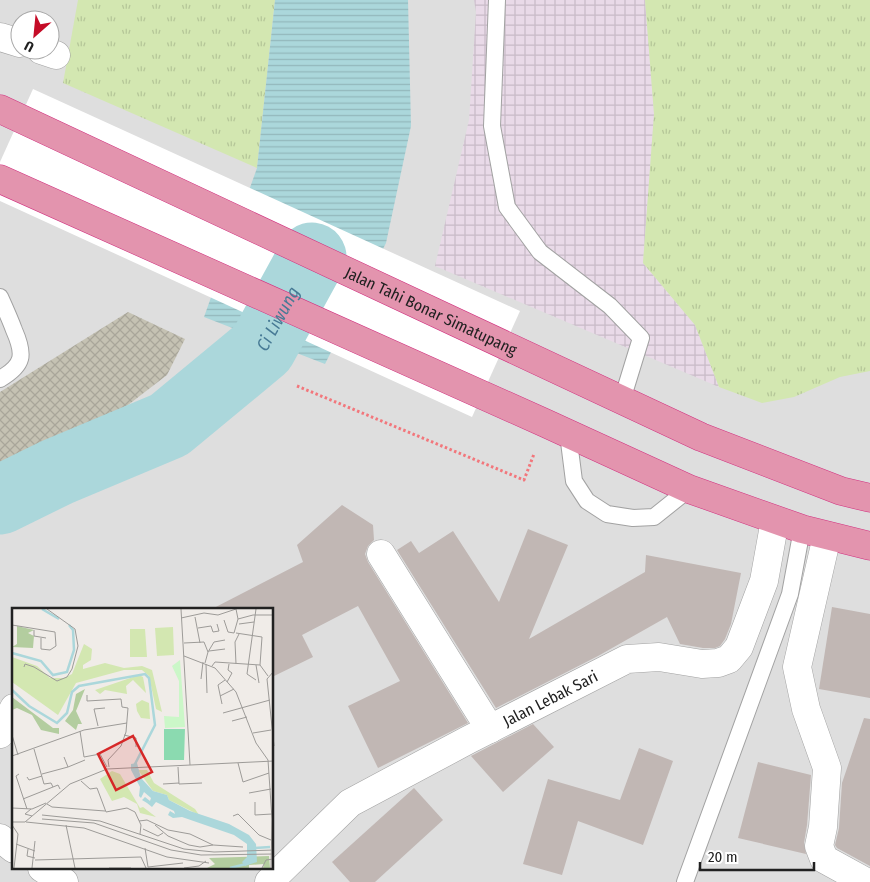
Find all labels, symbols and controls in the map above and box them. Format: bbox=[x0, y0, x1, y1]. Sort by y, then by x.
north arrow bbox=[10, 10, 60, 60]
text: U bbox=[22, 37, 37, 56]
street label: Jalan Tahi Bonar Simatupang bbox=[342, 262, 521, 359]
water label: Ci Liwung bbox=[252, 283, 305, 355]
inset map bbox=[12, 608, 274, 870]
street label: Jalan Lebak Sari bbox=[499, 666, 601, 730]
scale bar bbox=[700, 840, 814, 872]
text: 20 m bbox=[708, 848, 738, 866]

